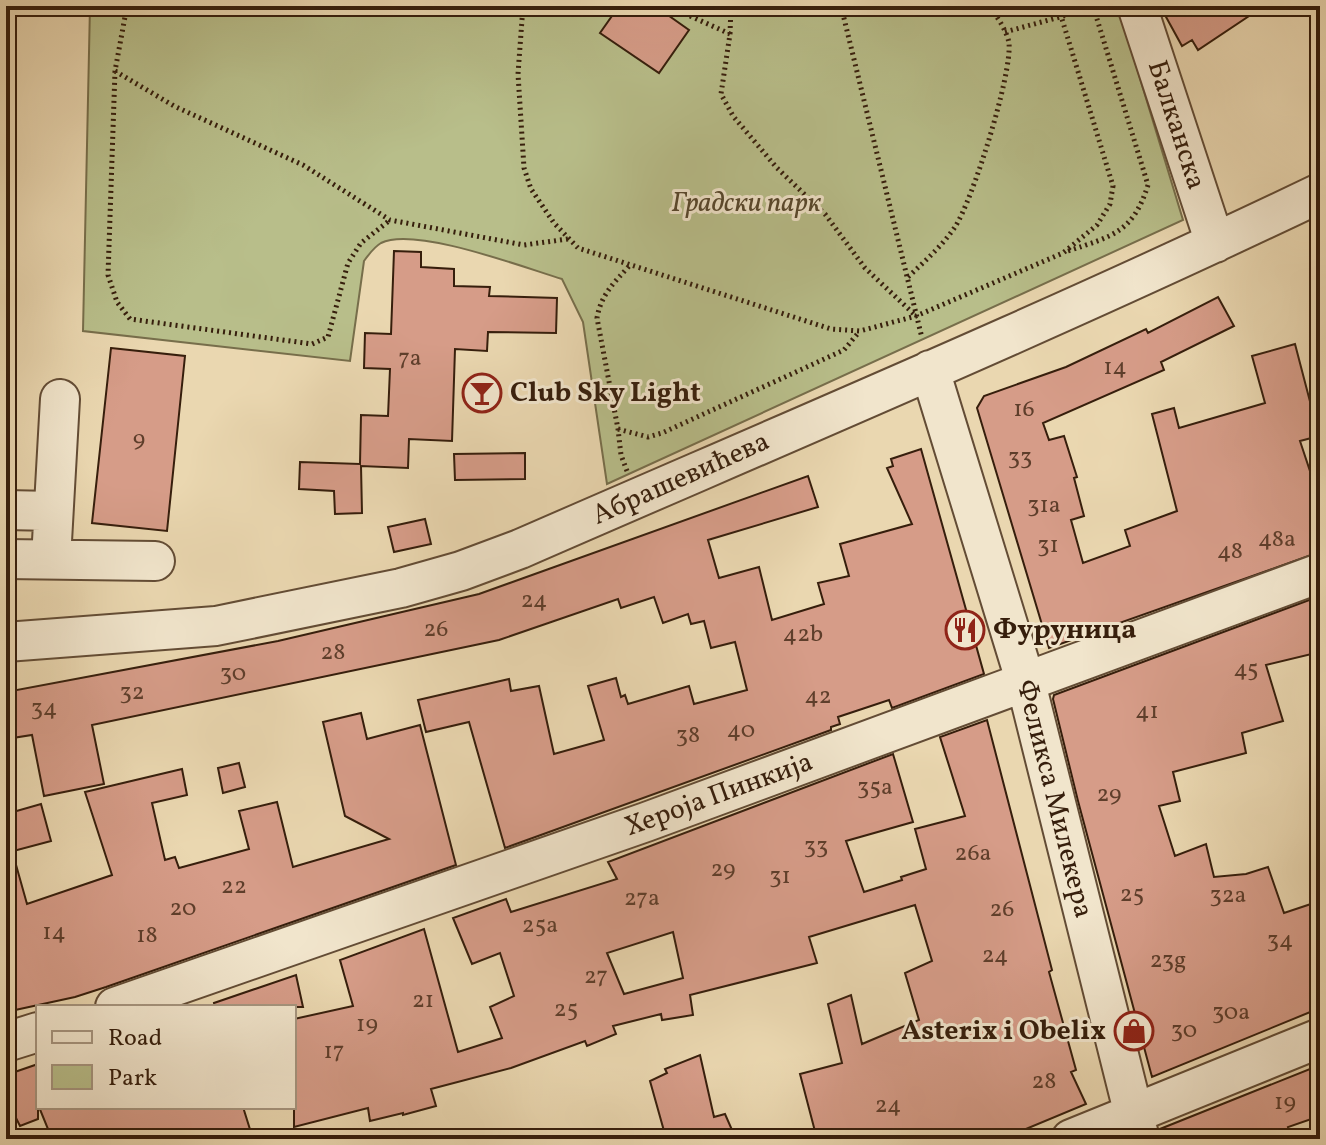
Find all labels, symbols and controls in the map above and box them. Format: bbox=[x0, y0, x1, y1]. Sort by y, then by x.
street label: Балканска bbox=[1137, 55, 1215, 195]
park label: Градски парк bbox=[671, 184, 822, 223]
house number: 7a bbox=[398, 342, 422, 376]
house number: 14 bbox=[1103, 351, 1127, 385]
bar icon: Club Sky Light bbox=[461, 372, 503, 414]
place label: Club Sky Light bbox=[510, 374, 701, 413]
house number: 16 bbox=[1013, 393, 1035, 427]
street label: Абрашевићева bbox=[586, 422, 776, 536]
house number: 9 bbox=[133, 423, 145, 457]
house number: 33 bbox=[1008, 441, 1032, 475]
house number: 31a bbox=[1027, 489, 1061, 523]
house number: 48a bbox=[1258, 523, 1296, 557]
house number: 31 bbox=[1037, 529, 1059, 563]
house number: 48 bbox=[1217, 535, 1243, 569]
house number: 24 bbox=[521, 584, 547, 618]
restaurant icon: Фуруница bbox=[944, 609, 986, 651]
place label: Фуруница bbox=[993, 611, 1137, 650]
house number: 26 bbox=[423, 613, 449, 647]
house number: 42b bbox=[783, 618, 823, 652]
house number: 28 bbox=[320, 636, 346, 670]
house number: 45 bbox=[1233, 653, 1259, 687]
house number: 30 bbox=[220, 657, 246, 691]
house number: 32 bbox=[119, 676, 145, 710]
street label: Феликса Милекера bbox=[1006, 676, 1102, 922]
house number: 42 bbox=[804, 680, 832, 714]
house number: 34 bbox=[31, 692, 57, 726]
house number: 41 bbox=[1135, 695, 1159, 729]
house number: 40 bbox=[727, 714, 755, 748]
house number: 38 bbox=[676, 719, 700, 753]
street label: Хероја Пинкија bbox=[619, 743, 819, 847]
house number: 35a bbox=[857, 771, 893, 805]
house number: 29 bbox=[1096, 778, 1122, 812]
house number: 33 bbox=[804, 830, 828, 864]
house number: 26a bbox=[955, 837, 991, 871]
house number: 29 bbox=[710, 853, 736, 887]
house number: 31 bbox=[769, 860, 791, 894]
house number: 22 bbox=[221, 870, 247, 904]
house number: 25 bbox=[1120, 878, 1144, 912]
house number: 32a bbox=[1209, 879, 1247, 913]
house number: 27a bbox=[624, 882, 660, 916]
house number: 20 bbox=[169, 892, 197, 926]
house number: 26 bbox=[989, 893, 1015, 927]
house number: 25a bbox=[522, 909, 558, 943]
house number: 14 bbox=[42, 916, 66, 950]
house number: 18 bbox=[136, 919, 158, 953]
house number: 34 bbox=[1267, 924, 1293, 958]
house number: 24 bbox=[982, 939, 1008, 973]
house number: 23g bbox=[1150, 944, 1186, 978]
house number: 27 bbox=[584, 960, 608, 994]
house number: 21 bbox=[412, 984, 434, 1018]
house number: 25 bbox=[554, 993, 578, 1027]
house number: 30a bbox=[1212, 996, 1250, 1030]
legend bbox=[36, 1005, 296, 1109]
house number: 19 bbox=[356, 1008, 378, 1042]
shop icon: Asterix i Obelix bbox=[1113, 1010, 1155, 1052]
place label: Asterix i Obelix bbox=[901, 1012, 1106, 1051]
house number: 30 bbox=[1171, 1014, 1197, 1048]
text: Road bbox=[108, 1022, 162, 1056]
house number: 17 bbox=[324, 1035, 344, 1069]
text: Park bbox=[108, 1062, 157, 1096]
house number: 28 bbox=[1031, 1065, 1057, 1099]
house number: 19 bbox=[1274, 1086, 1296, 1120]
house number: 24 bbox=[875, 1089, 901, 1123]

